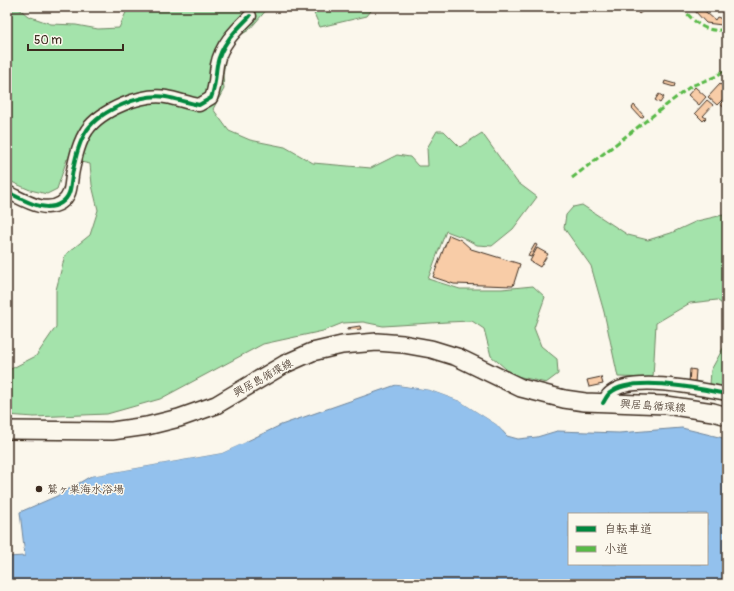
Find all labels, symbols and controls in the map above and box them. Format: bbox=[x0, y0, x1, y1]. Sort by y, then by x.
scale bar bbox=[28, 26, 123, 52]
text: 50 m bbox=[34, 33, 62, 48]
street label: 興居島循環線 bbox=[231, 356, 295, 400]
street label: 興居島循環線 bbox=[620, 397, 686, 415]
place label: 鷲ヶ巣海水浴場 bbox=[47, 483, 124, 496]
marker: 鷲ヶ巣海水浴場 bbox=[34, 484, 44, 494]
legend bbox=[568, 513, 708, 565]
text: 自転車道 bbox=[604, 522, 652, 537]
text: 小道 bbox=[604, 542, 628, 557]

